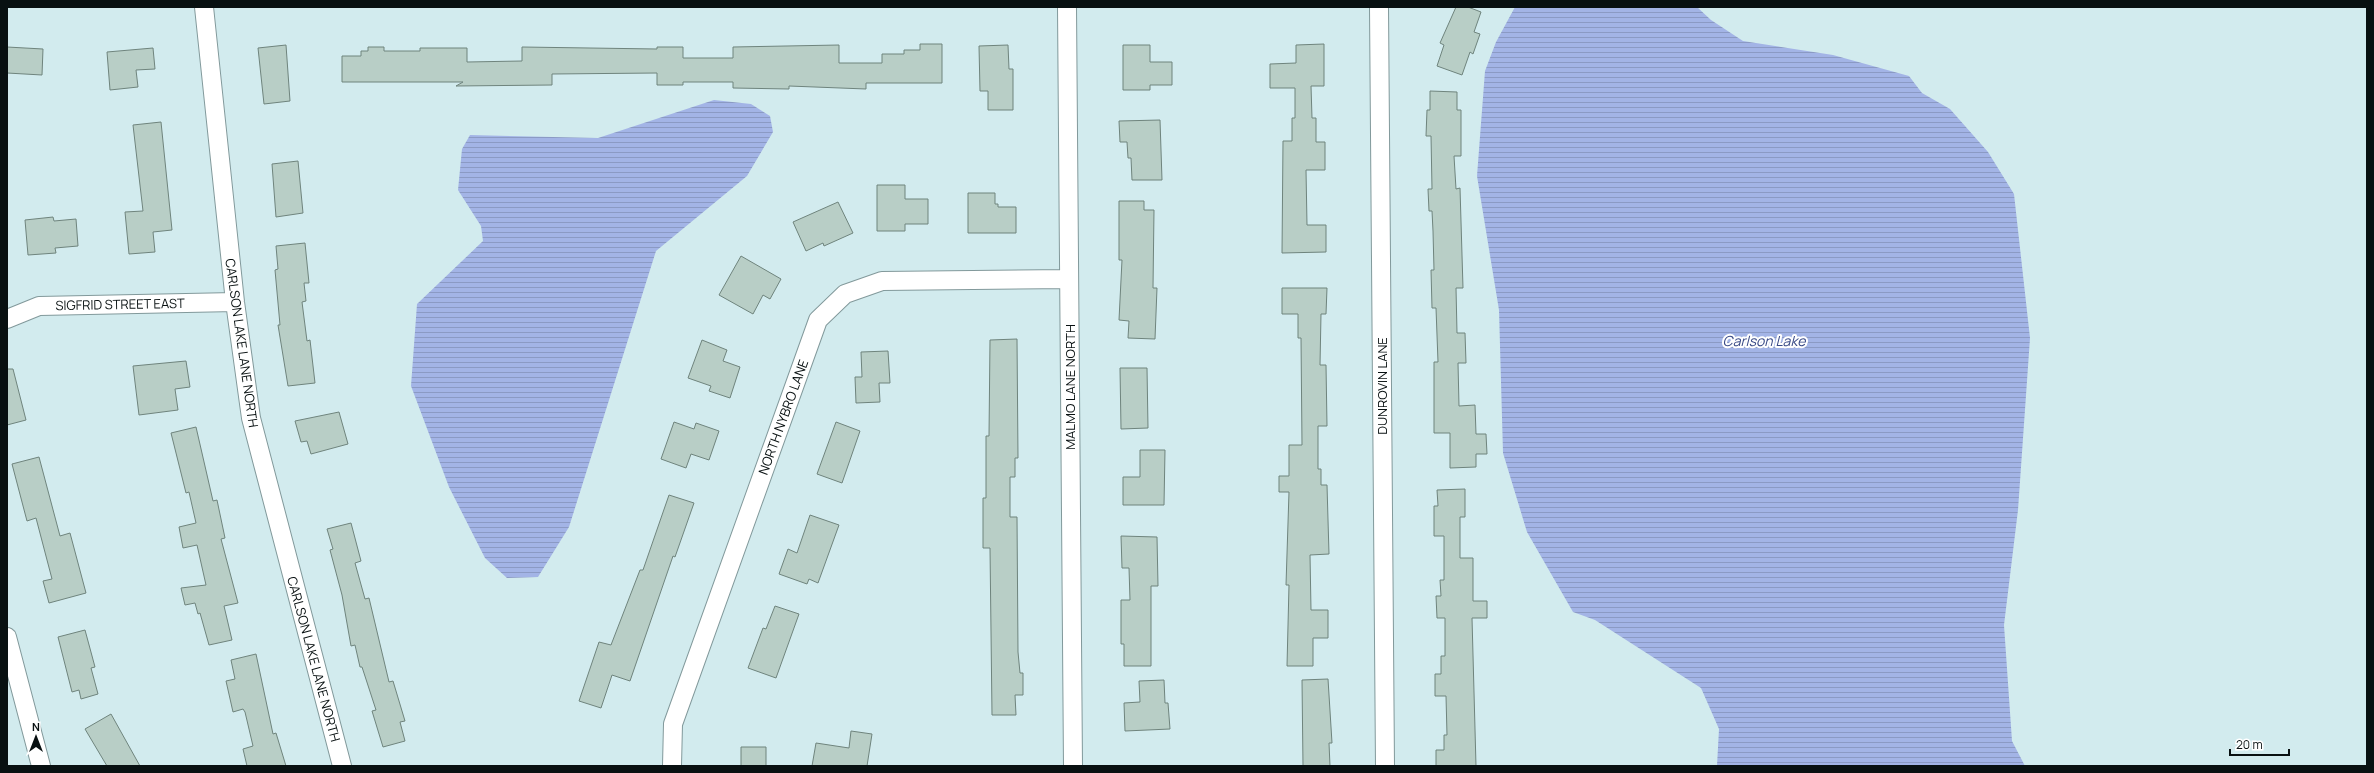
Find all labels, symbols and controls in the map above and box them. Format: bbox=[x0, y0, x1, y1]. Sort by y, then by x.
street label: CARLSON LAKE LANE NORTH bbox=[221, 257, 263, 429]
street label: SIGFRID STREET EAST bbox=[55, 294, 185, 314]
street label: MALMO LANE NORTH bbox=[1061, 324, 1079, 450]
water label: Carlson Lake bbox=[1723, 331, 1806, 350]
street label: DUNROVIN LANE bbox=[1373, 337, 1391, 435]
street label: NORTH NYBRO LANE bbox=[754, 357, 812, 477]
street label: CARLSON LAKE LANE NORTH bbox=[283, 574, 345, 744]
north arrow bbox=[16, 717, 56, 757]
text: N bbox=[32, 719, 40, 734]
scale bar bbox=[2230, 731, 2289, 757]
text: 20 m bbox=[2236, 736, 2263, 753]

